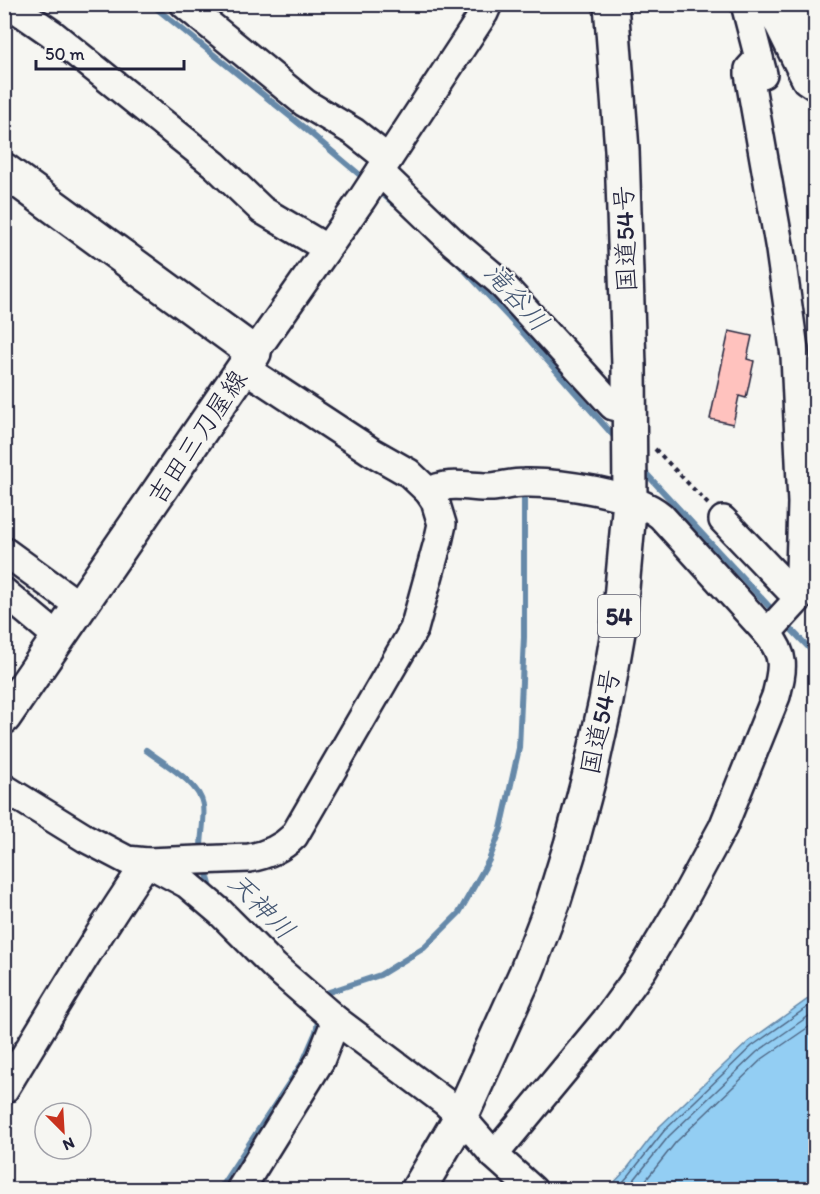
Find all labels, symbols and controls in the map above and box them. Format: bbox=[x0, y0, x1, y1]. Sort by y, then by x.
scale bar bbox=[36, 33, 184, 71]
text: 50 m bbox=[45, 43, 85, 65]
street label: 国道54号 bbox=[607, 185, 643, 293]
water label: 滝谷川 bbox=[478, 256, 556, 338]
street label: 吉田三刀屋線 bbox=[140, 363, 254, 511]
road number: 54 bbox=[598, 595, 640, 637]
street label: 国道54号 bbox=[573, 666, 627, 778]
water label: 天神川 bbox=[222, 866, 302, 946]
north arrow bbox=[33, 1101, 93, 1161]
text: N bbox=[60, 1133, 78, 1155]

